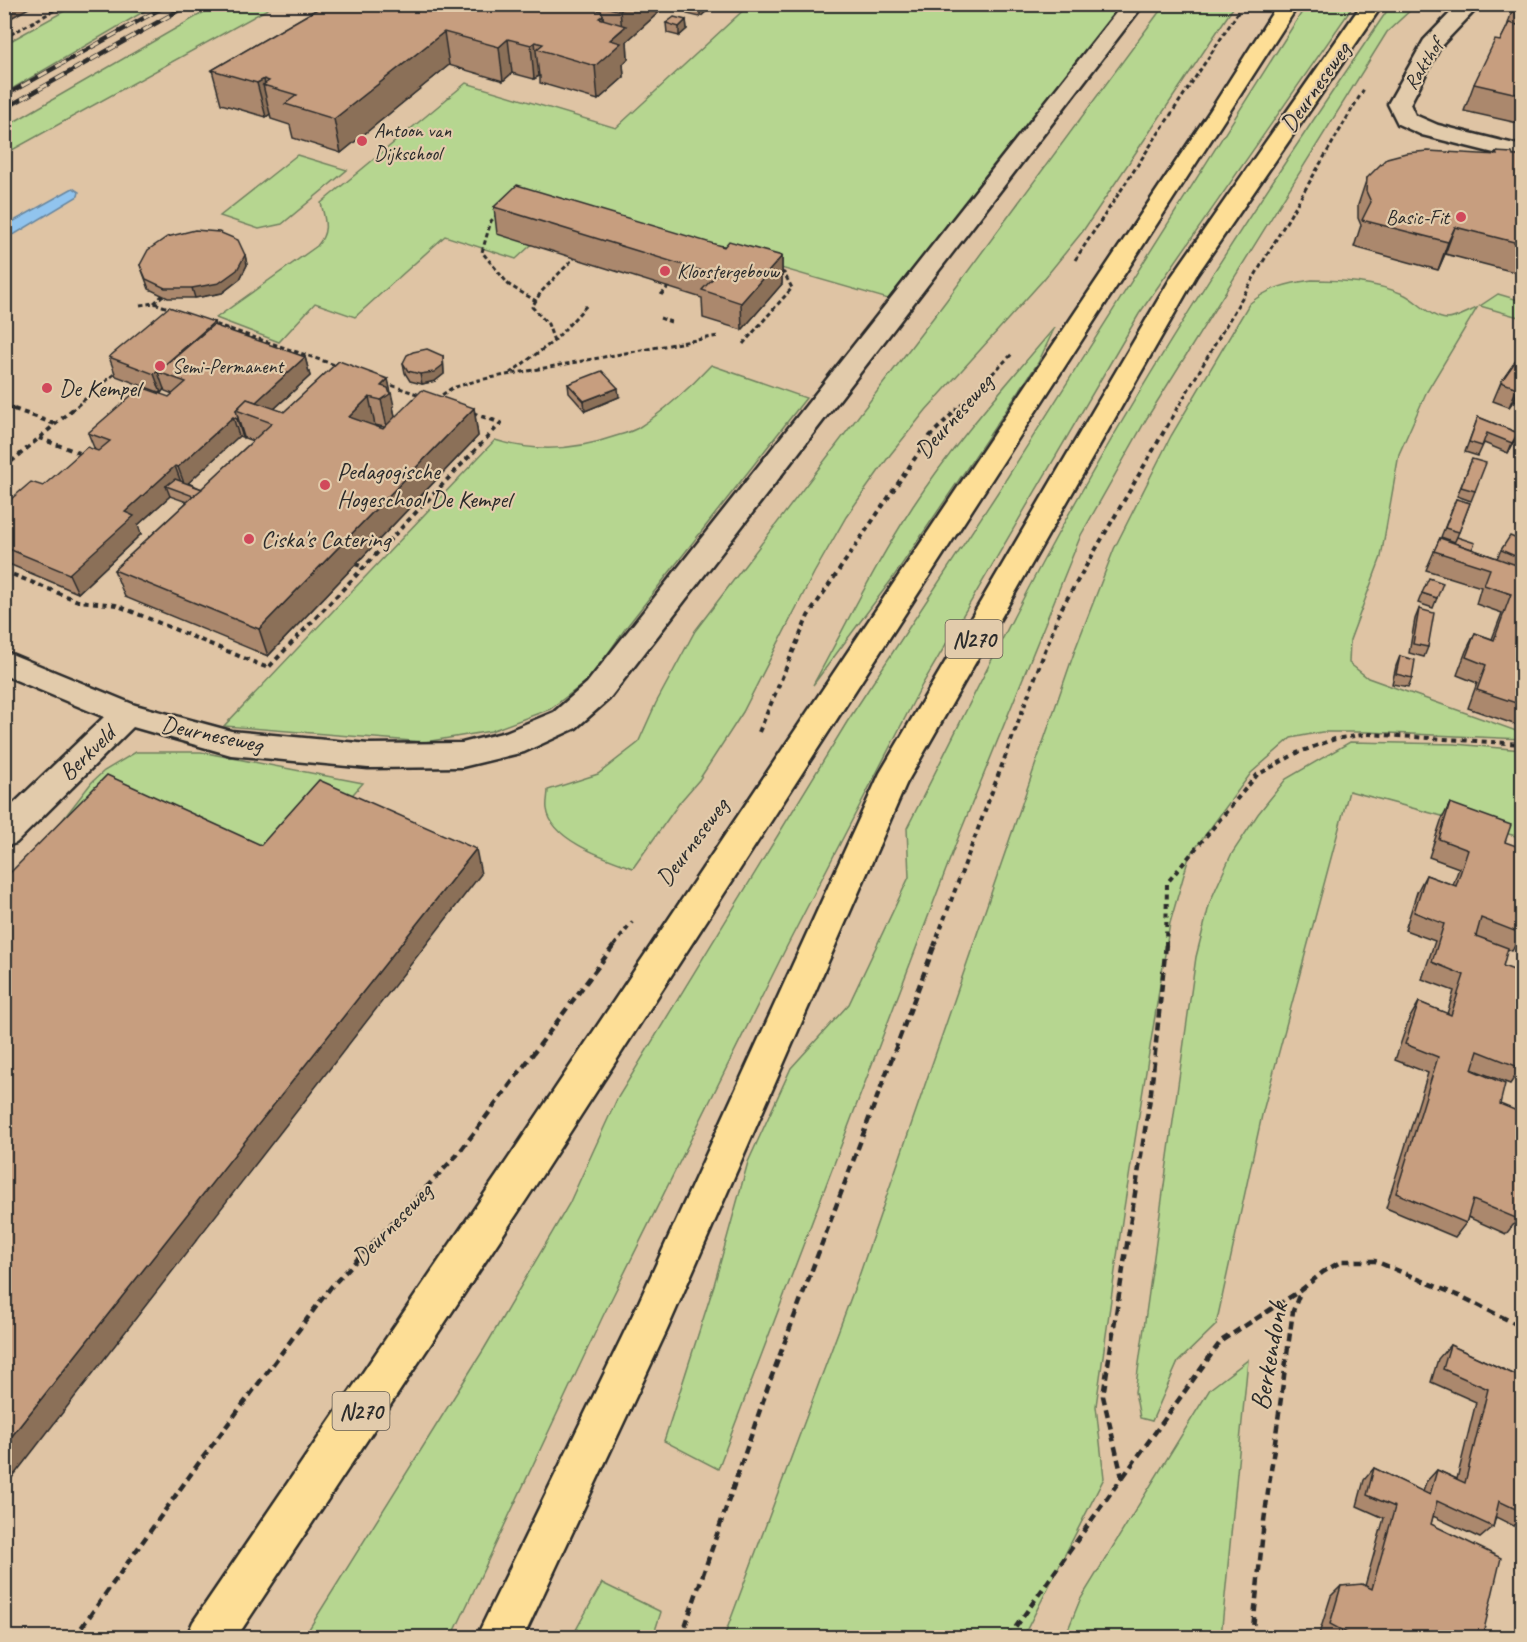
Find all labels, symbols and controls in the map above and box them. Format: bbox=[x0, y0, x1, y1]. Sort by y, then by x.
street label: Rakthof bbox=[1398, 31, 1451, 94]
street label: Deurneseweg bbox=[1273, 34, 1358, 138]
place label: Antoon van Dijkschool bbox=[374, 118, 452, 166]
marker: Antoon van Dijkschool bbox=[355, 134, 369, 148]
place label: Basic-Fit bbox=[1386, 205, 1451, 230]
marker: Basic-Fit bbox=[1454, 210, 1468, 224]
place label: Kloostergebouw bbox=[677, 259, 781, 284]
marker: Kloostergebouw bbox=[658, 264, 672, 278]
place label: Semi-Permanent bbox=[172, 354, 286, 379]
marker: Semi-Permanent bbox=[153, 359, 167, 373]
street label: Deurneseweg bbox=[908, 366, 1001, 464]
place label: De Kempel bbox=[59, 373, 144, 403]
marker: De Kempel bbox=[40, 381, 54, 395]
place label: Pedagogische Hogeschool De Kempel bbox=[337, 456, 515, 514]
marker: Pedagogische Hogeschool De Kempel bbox=[318, 478, 332, 492]
place label: Ciska's Catering bbox=[261, 524, 393, 554]
marker: Ciska's Catering bbox=[242, 532, 256, 546]
road number: N270 bbox=[946, 620, 1002, 658]
street label: Deurneseweg bbox=[159, 709, 268, 760]
street label: Berkveld bbox=[53, 716, 124, 787]
street label: Deurneseweg bbox=[649, 790, 736, 892]
street label: Deurneseweg bbox=[346, 1175, 440, 1271]
street label: Berkendonk bbox=[1242, 1297, 1296, 1413]
road number: N270 bbox=[332, 1392, 389, 1430]

